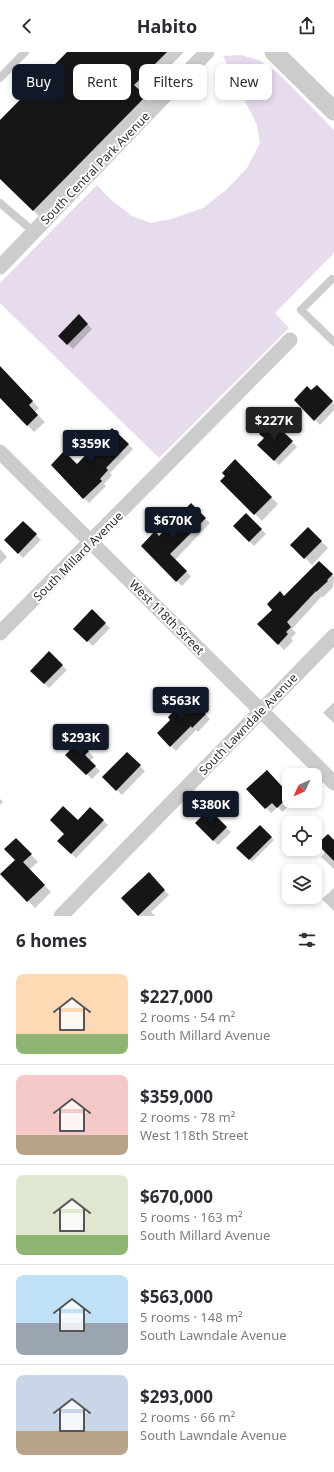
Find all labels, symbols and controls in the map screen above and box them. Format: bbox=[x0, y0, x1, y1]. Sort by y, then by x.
text: Habito bbox=[137, 14, 197, 38]
icon: back bbox=[16, 15, 38, 37]
icon: share bbox=[296, 15, 318, 37]
chip: Buy bbox=[12, 64, 65, 100]
chip: Rent bbox=[73, 64, 131, 100]
chip: Filters bbox=[139, 64, 207, 100]
chip: New bbox=[215, 64, 272, 100]
street label: South Central Park Avenue bbox=[37, 108, 154, 228]
pin: $227K bbox=[246, 407, 302, 441]
text: $227K bbox=[255, 411, 293, 429]
pin: $359K bbox=[63, 430, 119, 464]
text: $359K bbox=[72, 434, 110, 452]
street label: South Millard Avenue bbox=[29, 507, 127, 605]
pin: $670K bbox=[145, 507, 201, 541]
text: $670K bbox=[154, 511, 192, 529]
street label: West 118th Street bbox=[126, 576, 209, 659]
street label: South Lawndale Avenue bbox=[195, 669, 301, 779]
pin: $563K bbox=[153, 687, 209, 721]
text: $563K bbox=[162, 691, 200, 709]
pin: $293K bbox=[53, 724, 109, 758]
text: $293K bbox=[62, 728, 100, 746]
north arrow bbox=[282, 768, 322, 808]
map controls bbox=[282, 768, 322, 904]
pin: $380K bbox=[183, 791, 239, 825]
text: $380K bbox=[192, 795, 230, 813]
button: locate bbox=[282, 816, 322, 856]
button: layers bbox=[282, 864, 322, 904]
text: 6 homes bbox=[16, 929, 87, 952]
icon: filters bbox=[296, 929, 318, 951]
text: $227,000 bbox=[140, 985, 213, 1008]
icon: home bbox=[48, 990, 96, 1038]
text: 2 rooms · 54 m² bbox=[140, 1008, 235, 1026]
text: South Millard Avenue bbox=[140, 1026, 270, 1044]
text: $359,000 bbox=[140, 1085, 213, 1108]
icon: home bbox=[48, 1091, 96, 1139]
text: 2 rooms · 78 m² bbox=[140, 1108, 235, 1126]
text: West 118th Street bbox=[140, 1126, 248, 1144]
text: $670,000 bbox=[140, 1185, 213, 1208]
icon: home bbox=[48, 1191, 96, 1239]
text: 5 rooms · 163 m² bbox=[140, 1208, 243, 1226]
text: South Millard Avenue bbox=[140, 1226, 270, 1244]
text: $563,000 bbox=[140, 1285, 213, 1308]
icon: home bbox=[48, 1291, 96, 1339]
text: 5 rooms · 148 m² bbox=[140, 1308, 243, 1326]
text: South Lawndale Avenue bbox=[140, 1326, 287, 1344]
text: $293,000 bbox=[140, 1385, 213, 1408]
icon: home bbox=[48, 1391, 96, 1439]
text: 2 rooms · 66 m² bbox=[140, 1408, 235, 1426]
text: South Lawndale Avenue bbox=[140, 1426, 287, 1444]

